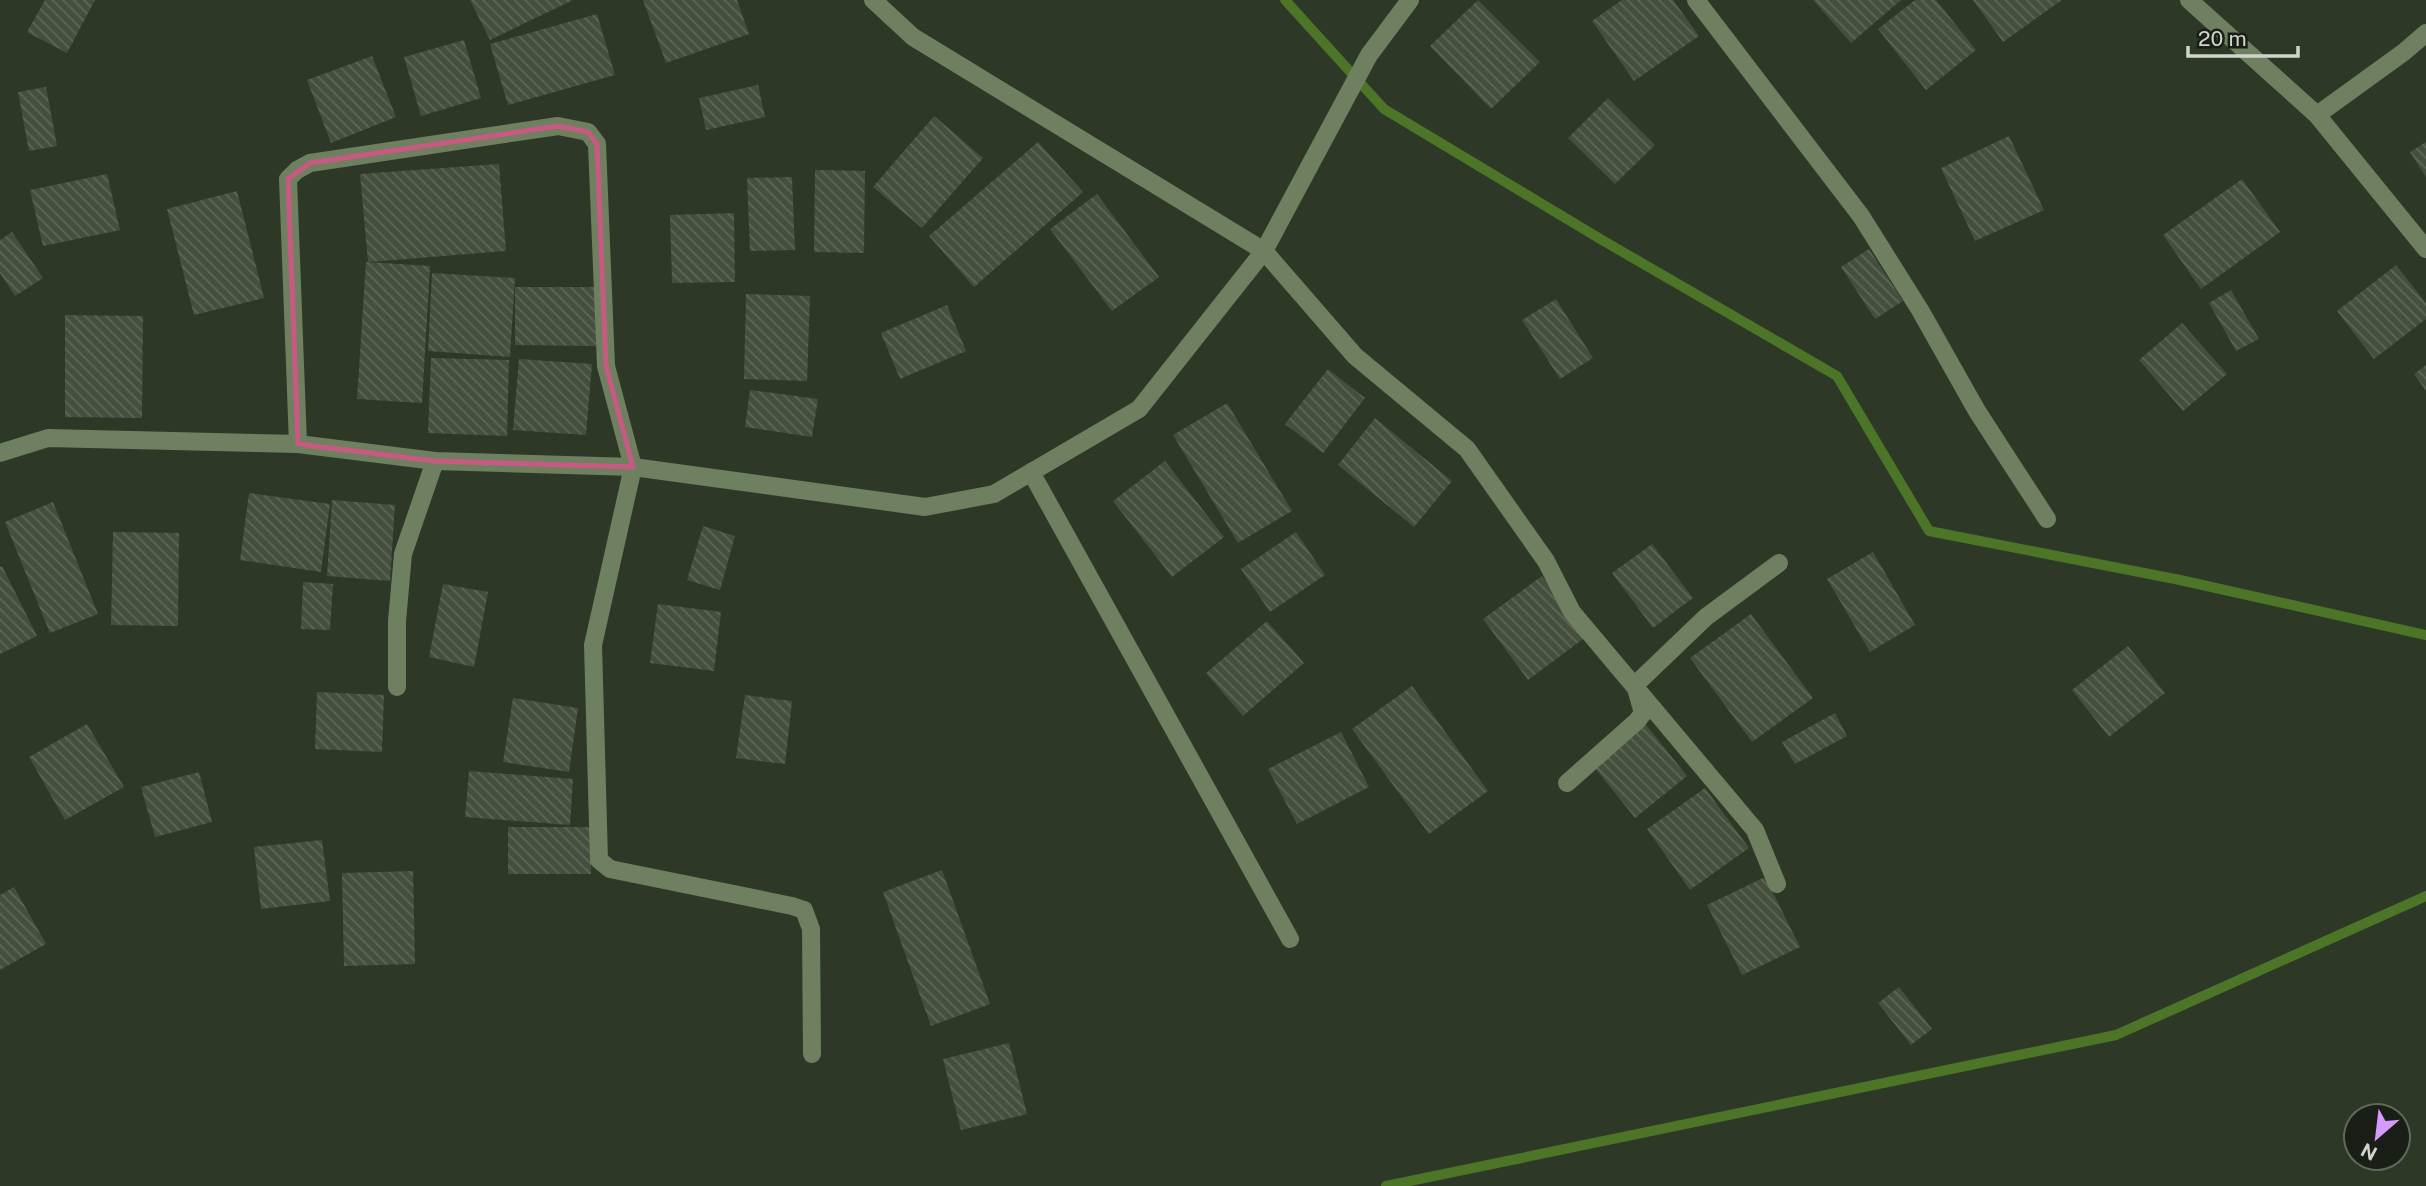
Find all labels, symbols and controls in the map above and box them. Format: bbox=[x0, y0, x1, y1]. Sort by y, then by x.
scale bar bbox=[2188, 14, 2298, 58]
text: 20 m bbox=[2198, 26, 2247, 51]
north arrow bbox=[2342, 1102, 2412, 1172]
text: N bbox=[2357, 1139, 2381, 1165]

